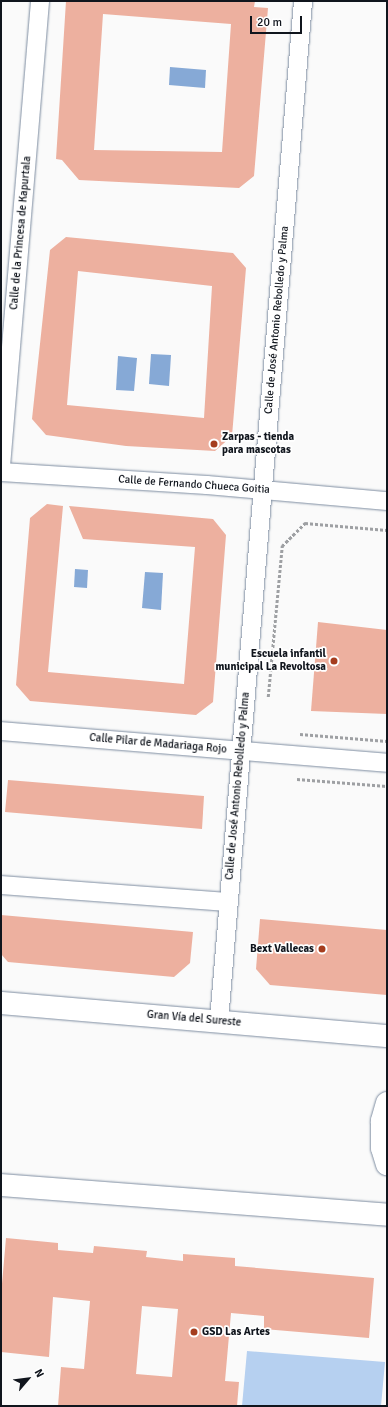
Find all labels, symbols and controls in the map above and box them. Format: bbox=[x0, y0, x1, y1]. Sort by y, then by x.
scale bar bbox=[252, 8, 304, 34]
text: 20 m bbox=[257, 15, 282, 30]
street label: Calle de la Princesa de Kapurtala bbox=[8, 156, 34, 310]
street label: Calle de José Antonio Rebolledo y Palma bbox=[262, 225, 292, 415]
place label: Zarpas - tienda para mascotas bbox=[222, 431, 294, 457]
marker: Zarpas - tienda para mascotas bbox=[209, 439, 219, 449]
street label: Calle de Fernando Chueca Goitia bbox=[118, 473, 270, 497]
place label: Escuela infantil municipal La Revoltosa bbox=[215, 648, 326, 674]
marker: Escuela infantil municipal La Revoltosa bbox=[329, 656, 339, 666]
street label: Calle de José Antonio Rebolledo y Palma bbox=[223, 691, 253, 881]
street label: Calle Pilar de Madariaga Rojo bbox=[89, 731, 227, 757]
place label: Bext Vallecas bbox=[250, 942, 314, 956]
marker: Bext Vallecas bbox=[317, 944, 327, 954]
street label: Gran Vía del Sureste bbox=[146, 1008, 242, 1030]
place label: GSD Las Artes bbox=[202, 1325, 270, 1339]
marker: GSD Las Artes bbox=[189, 1327, 199, 1337]
north arrow bbox=[8, 1359, 48, 1399]
text: N bbox=[32, 1367, 47, 1380]

